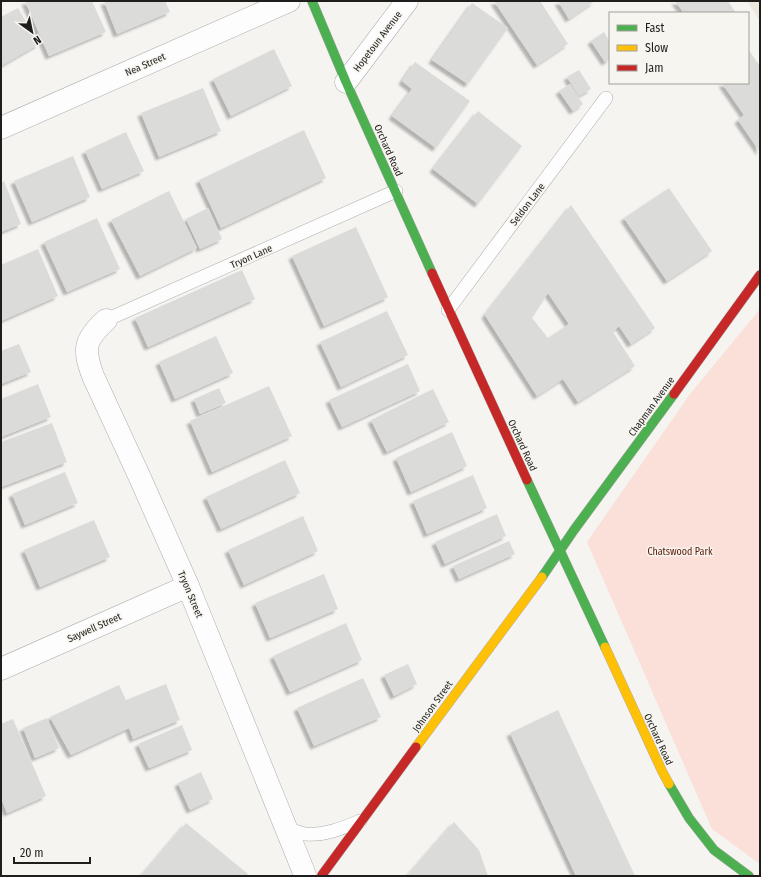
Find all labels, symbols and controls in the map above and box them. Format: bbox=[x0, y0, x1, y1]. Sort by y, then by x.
street label: Hopetoun Avenue bbox=[351, 9, 405, 74]
north arrow bbox=[12, 12, 52, 52]
legend bbox=[609, 12, 749, 84]
text: Fast bbox=[645, 21, 664, 35]
text: N bbox=[31, 33, 43, 47]
text: Slow bbox=[645, 41, 668, 55]
street label: Nea Street bbox=[123, 50, 168, 79]
text: Jam bbox=[645, 61, 663, 75]
street label: Orchard Road bbox=[371, 123, 405, 178]
street label: Seldon Lane bbox=[508, 181, 548, 228]
street label: Tryon Lane bbox=[229, 242, 274, 271]
street label: Chapman Avenue bbox=[626, 374, 677, 439]
street label: Orchard Road bbox=[505, 418, 539, 473]
park label: Chatswood Park bbox=[647, 546, 713, 558]
street label: Tryon Street bbox=[175, 569, 206, 620]
street label: Saywell Street bbox=[66, 610, 124, 645]
street label: Johnson Street bbox=[410, 678, 456, 734]
street label: Orchard Road bbox=[641, 712, 675, 767]
scale bar bbox=[14, 839, 90, 865]
text: 20 m bbox=[20, 846, 44, 860]

